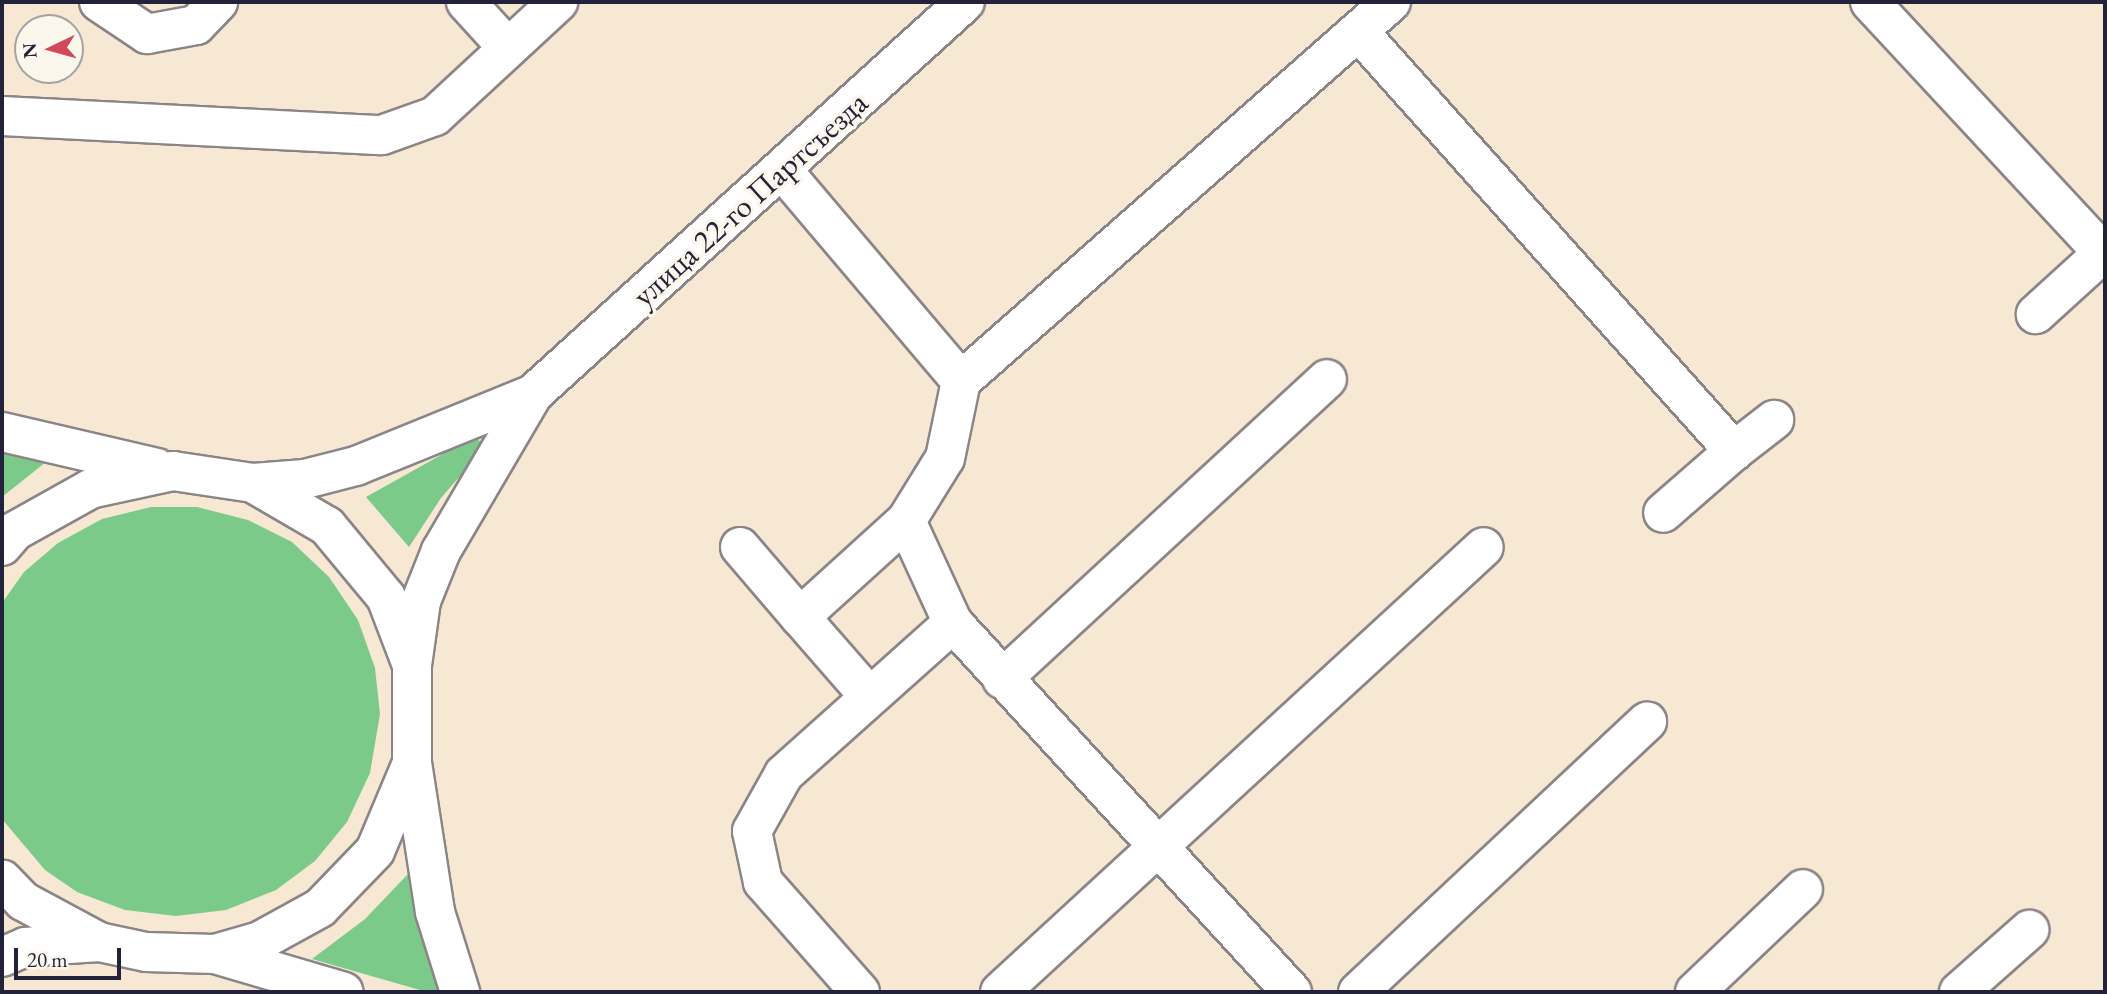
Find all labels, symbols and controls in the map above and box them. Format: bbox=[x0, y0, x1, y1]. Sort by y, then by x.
north arrow bbox=[14, 14, 84, 84]
text: N bbox=[16, 42, 43, 59]
street label: улица 22-го Партсъезда bbox=[625, 83, 875, 315]
scale bar bbox=[18, 934, 124, 978]
text: 20 m bbox=[27, 946, 68, 973]

